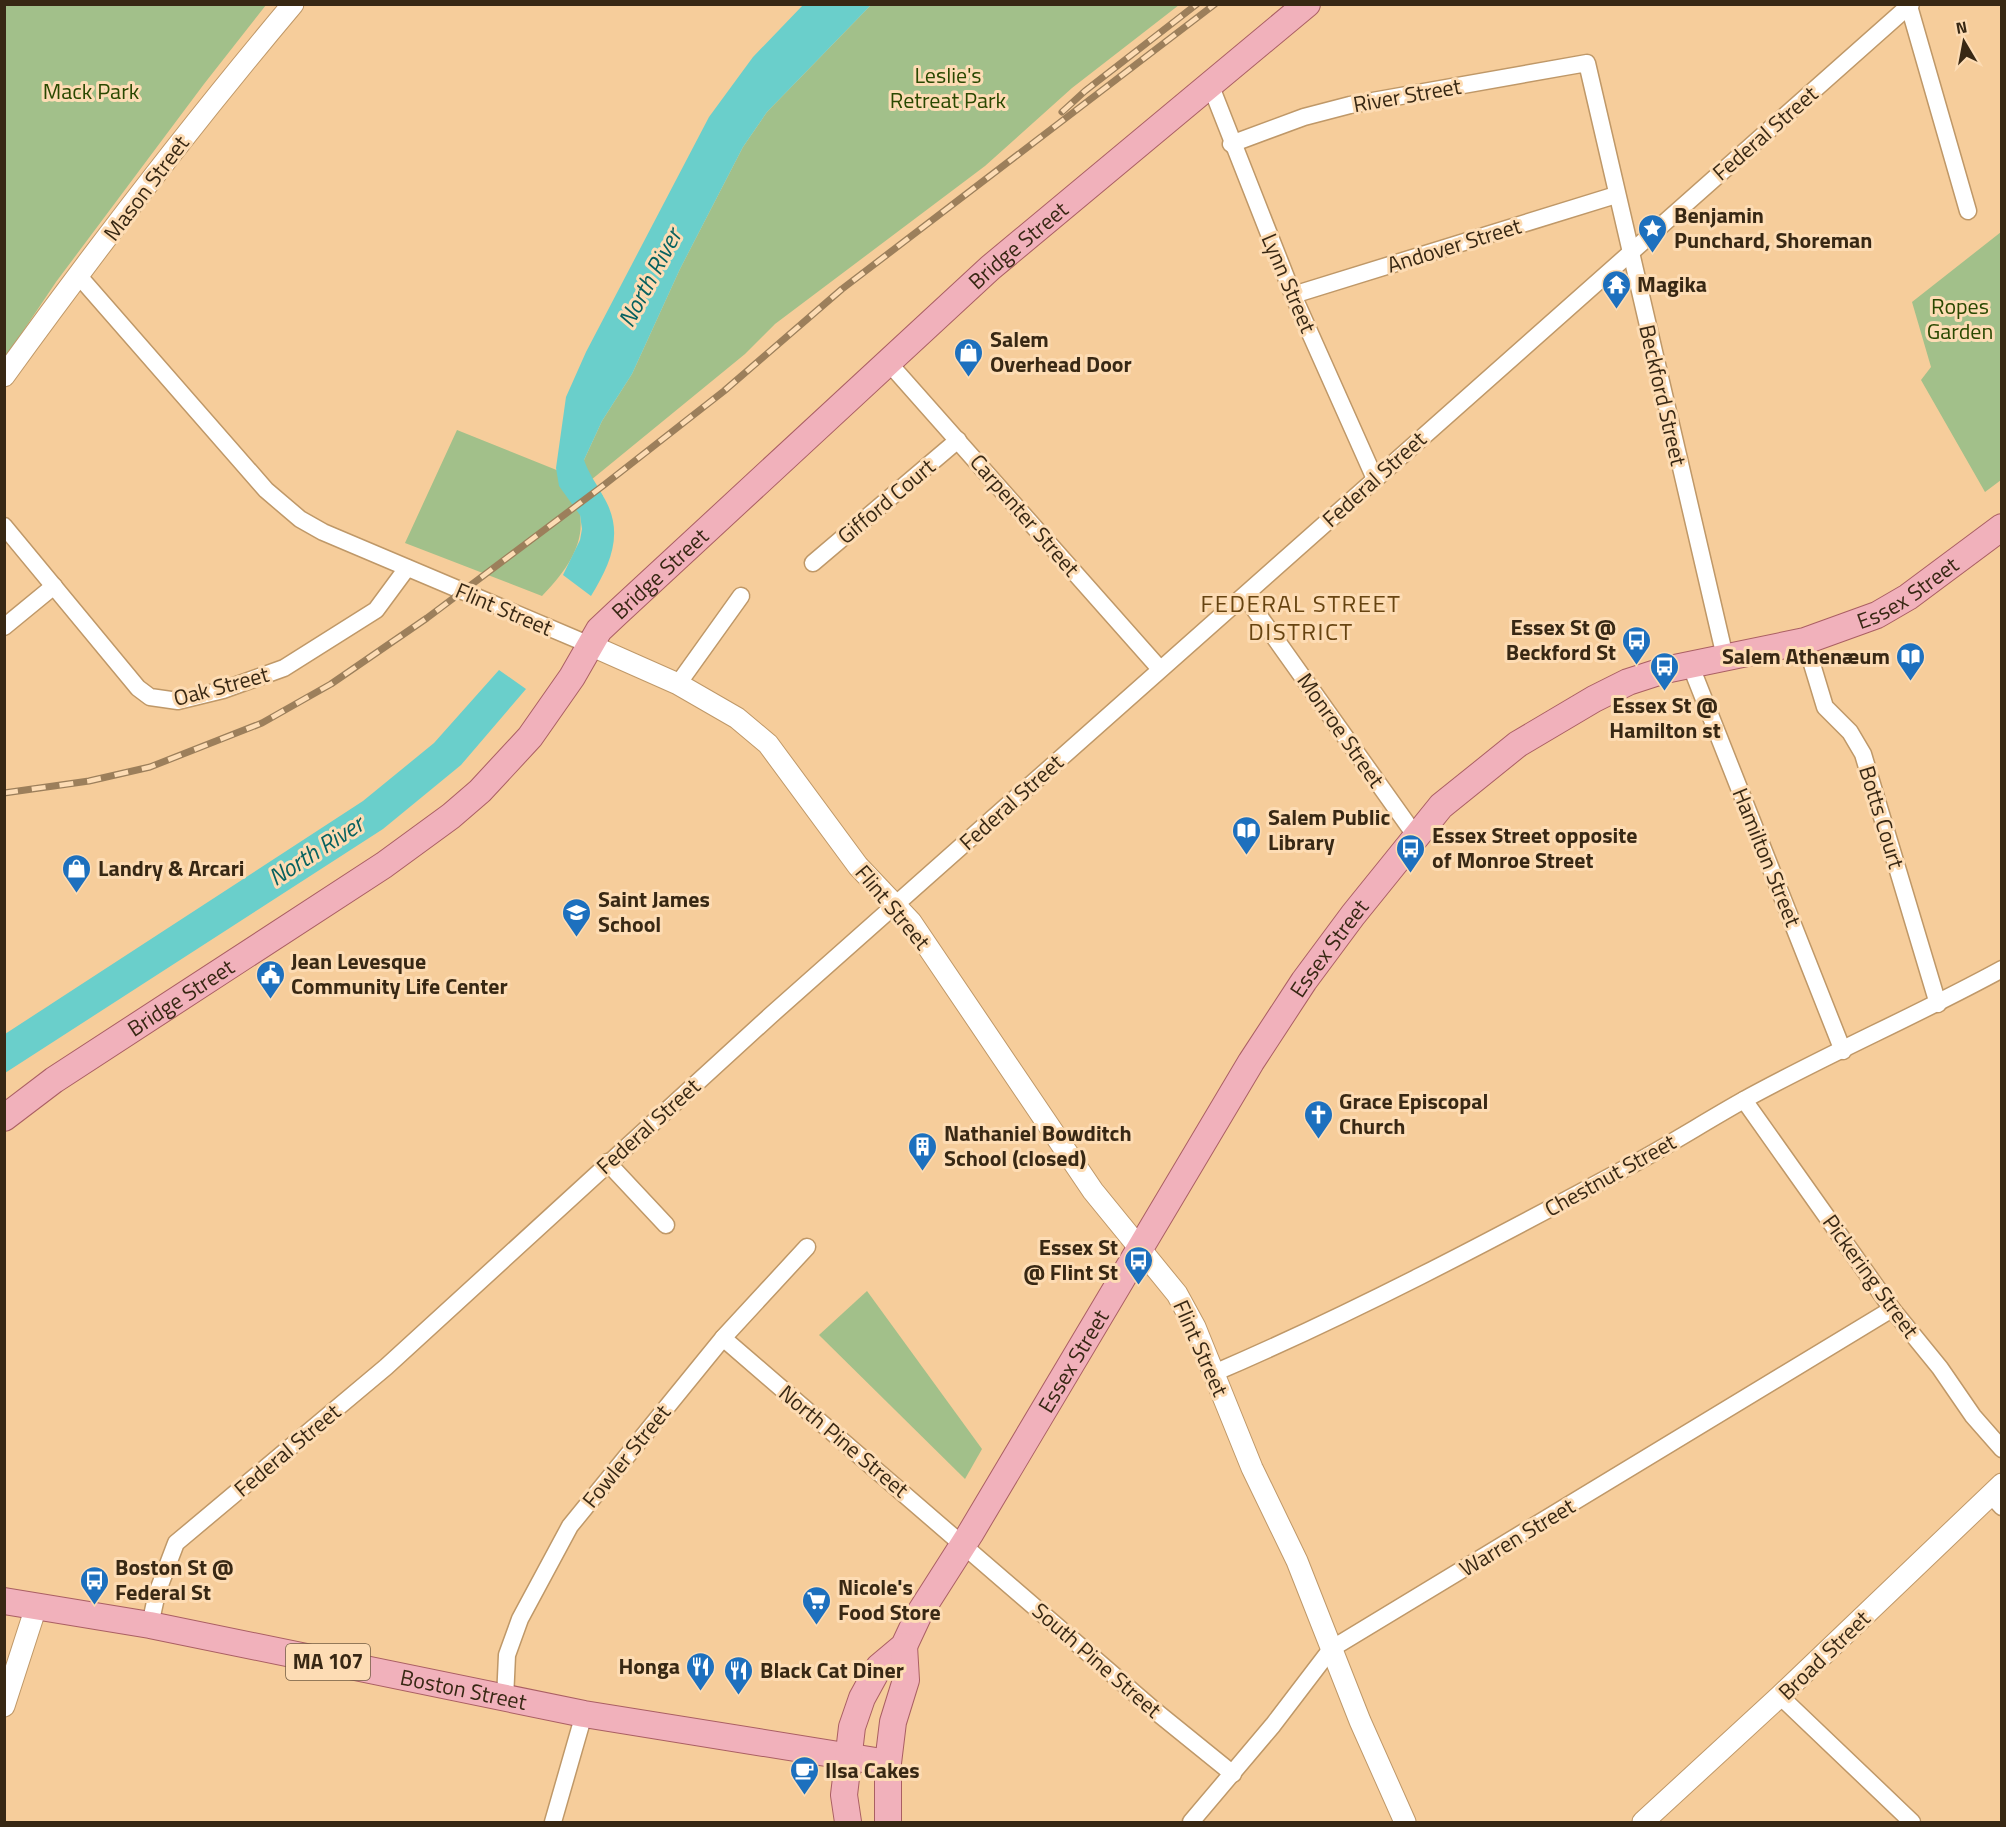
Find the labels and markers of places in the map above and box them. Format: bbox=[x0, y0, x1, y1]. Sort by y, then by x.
place label: Benjamin Punchard, Shoreman bbox=[1674, 198, 1873, 257]
place icon: Benjamin Punchard, Shoreman bbox=[1637, 212, 1669, 254]
place label: Magika bbox=[1637, 267, 1707, 301]
temple icon: Magika bbox=[1600, 268, 1632, 310]
place label: Salem Overhead Door bbox=[990, 322, 1132, 381]
shop icon: Salem Overhead Door bbox=[953, 336, 985, 378]
place label: Essex St @ Beckford St bbox=[1506, 610, 1616, 669]
bus stop icon: Essex St @ Beckford St bbox=[1621, 624, 1653, 666]
place label: Salem Athenæum bbox=[1722, 639, 1890, 673]
library icon: Salem Athenæum bbox=[1895, 640, 1927, 682]
bus stop icon: Essex St @ Hamilton st bbox=[1649, 650, 1681, 692]
place label: Essex St @ Hamilton st bbox=[1609, 688, 1721, 747]
place label: Salem Public Library bbox=[1268, 800, 1390, 859]
library icon: Salem Public Library bbox=[1231, 814, 1263, 856]
place label: Essex Street opposite of Monroe Street bbox=[1432, 818, 1637, 877]
bus stop icon: Essex Street opposite of Monroe Street bbox=[1395, 832, 1427, 874]
place label: Landry & Arcari bbox=[98, 851, 245, 885]
shop icon: Landry & Arcari bbox=[61, 852, 93, 894]
place label: Saint James School bbox=[598, 882, 710, 941]
school or university icon: Saint James School bbox=[561, 896, 593, 938]
place label: Jean Levesque Community Life Center bbox=[291, 944, 508, 1003]
public building icon: Jean Levesque Community Life Center bbox=[254, 958, 286, 1000]
place label: Grace Episcopal Church bbox=[1339, 1084, 1488, 1143]
church icon: Grace Episcopal Church bbox=[1302, 1098, 1334, 1140]
place label: Nathaniel Bowditch School (closed) bbox=[944, 1116, 1132, 1175]
building icon: Nathaniel Bowditch School (closed) bbox=[907, 1130, 939, 1172]
place label: Essex St @ Flint St bbox=[1024, 1230, 1118, 1289]
bus stop icon: Essex St @ Flint St bbox=[1123, 1244, 1155, 1286]
place label: Boston St @ Federal St bbox=[115, 1550, 233, 1609]
bus stop icon: Boston St @ Federal St bbox=[78, 1564, 110, 1606]
place label: Nicole's Food Store bbox=[838, 1570, 941, 1629]
supermarket icon: Nicole's Food Store bbox=[801, 1584, 833, 1626]
place label: Honga bbox=[618, 1649, 680, 1683]
restaurant icon: Honga bbox=[685, 1650, 717, 1692]
place label: Black Cat Diner bbox=[760, 1653, 904, 1687]
restaurant icon: Black Cat Diner bbox=[723, 1654, 755, 1696]
place label: Ilsa Cakes bbox=[825, 1753, 920, 1787]
cafe icon: Ilsa Cakes bbox=[788, 1754, 820, 1796]

